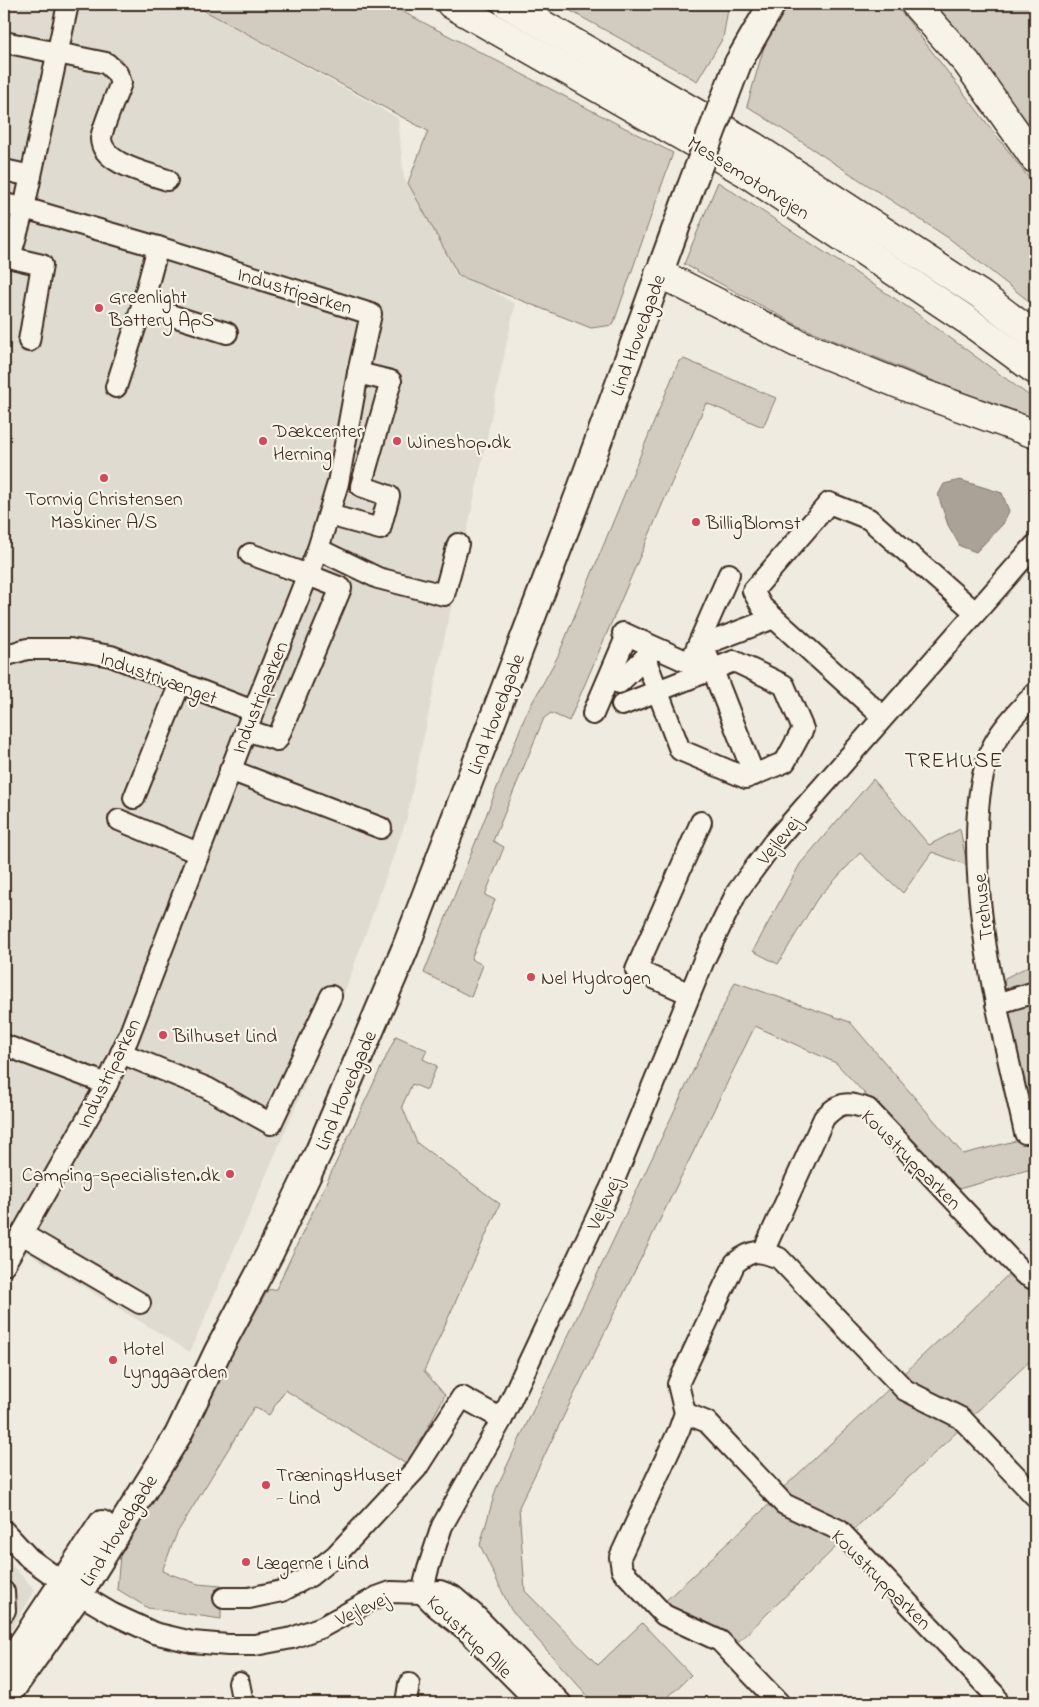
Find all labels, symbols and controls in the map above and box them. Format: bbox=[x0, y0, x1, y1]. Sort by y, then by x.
street label: Messemotorvejen bbox=[681, 130, 815, 229]
street label: Industriparken bbox=[233, 261, 356, 324]
street label: Lind Hovedgade bbox=[604, 271, 676, 401]
place label: Greenlight Battery ApS bbox=[108, 284, 214, 336]
marker: Greenlight Battery ApS bbox=[93, 302, 105, 314]
place label: Dækcenter Herning bbox=[272, 418, 364, 471]
place label: Wineshop.dk bbox=[407, 429, 511, 458]
marker: Dækcenter Herning bbox=[257, 435, 269, 447]
marker: Wineshop.dk bbox=[391, 435, 403, 447]
marker: Tornvig Christensen Maskiner A/S bbox=[98, 472, 110, 484]
place label: Tornvig Christensen Maskiner A/S bbox=[25, 486, 183, 538]
place label: BilligBlomst bbox=[705, 510, 801, 540]
marker: BilligBlomst bbox=[690, 516, 702, 528]
street label: Industriparken bbox=[226, 637, 297, 759]
street label: Industrivænget bbox=[95, 645, 221, 715]
street label: Lind Hovedgade bbox=[461, 650, 535, 780]
district label: TREHUSE bbox=[904, 746, 1004, 778]
street label: Vejlevej bbox=[750, 810, 809, 873]
street label: Trehuse bbox=[967, 872, 1002, 941]
place label: Nel Hydrogen bbox=[541, 965, 651, 995]
marker: Nel Hydrogen bbox=[525, 971, 537, 983]
street label: Industriparken bbox=[71, 1014, 149, 1134]
place label: Bilhuset Lind bbox=[172, 1023, 277, 1052]
street label: Lind Hovedgade bbox=[309, 1027, 387, 1156]
marker: Bilhuset Lind bbox=[157, 1029, 169, 1041]
street label: Koustrupparken bbox=[853, 1104, 967, 1218]
place label: Camping-specialisten.dk bbox=[22, 1162, 220, 1192]
marker: Camping-specialisten.dk bbox=[224, 1168, 236, 1180]
street label: Vejlevej bbox=[580, 1172, 630, 1236]
place label: Hotel Lynggaarden bbox=[123, 1336, 227, 1389]
marker: Hotel Lynggaarden bbox=[107, 1354, 119, 1366]
place label: TræningsHuset - Lind bbox=[276, 1462, 402, 1514]
street label: Lind Hovedgade bbox=[74, 1469, 167, 1594]
marker: TræningsHuset - Lind bbox=[260, 1479, 272, 1491]
street label: Koustrupparken bbox=[823, 1524, 937, 1638]
place label: Lægerne i Lind bbox=[256, 1550, 369, 1580]
marker: Lægerne i Lind bbox=[240, 1556, 252, 1568]
street label: Vejlevej bbox=[331, 1585, 395, 1636]
street label: Koustrup Alle bbox=[419, 1589, 518, 1686]

